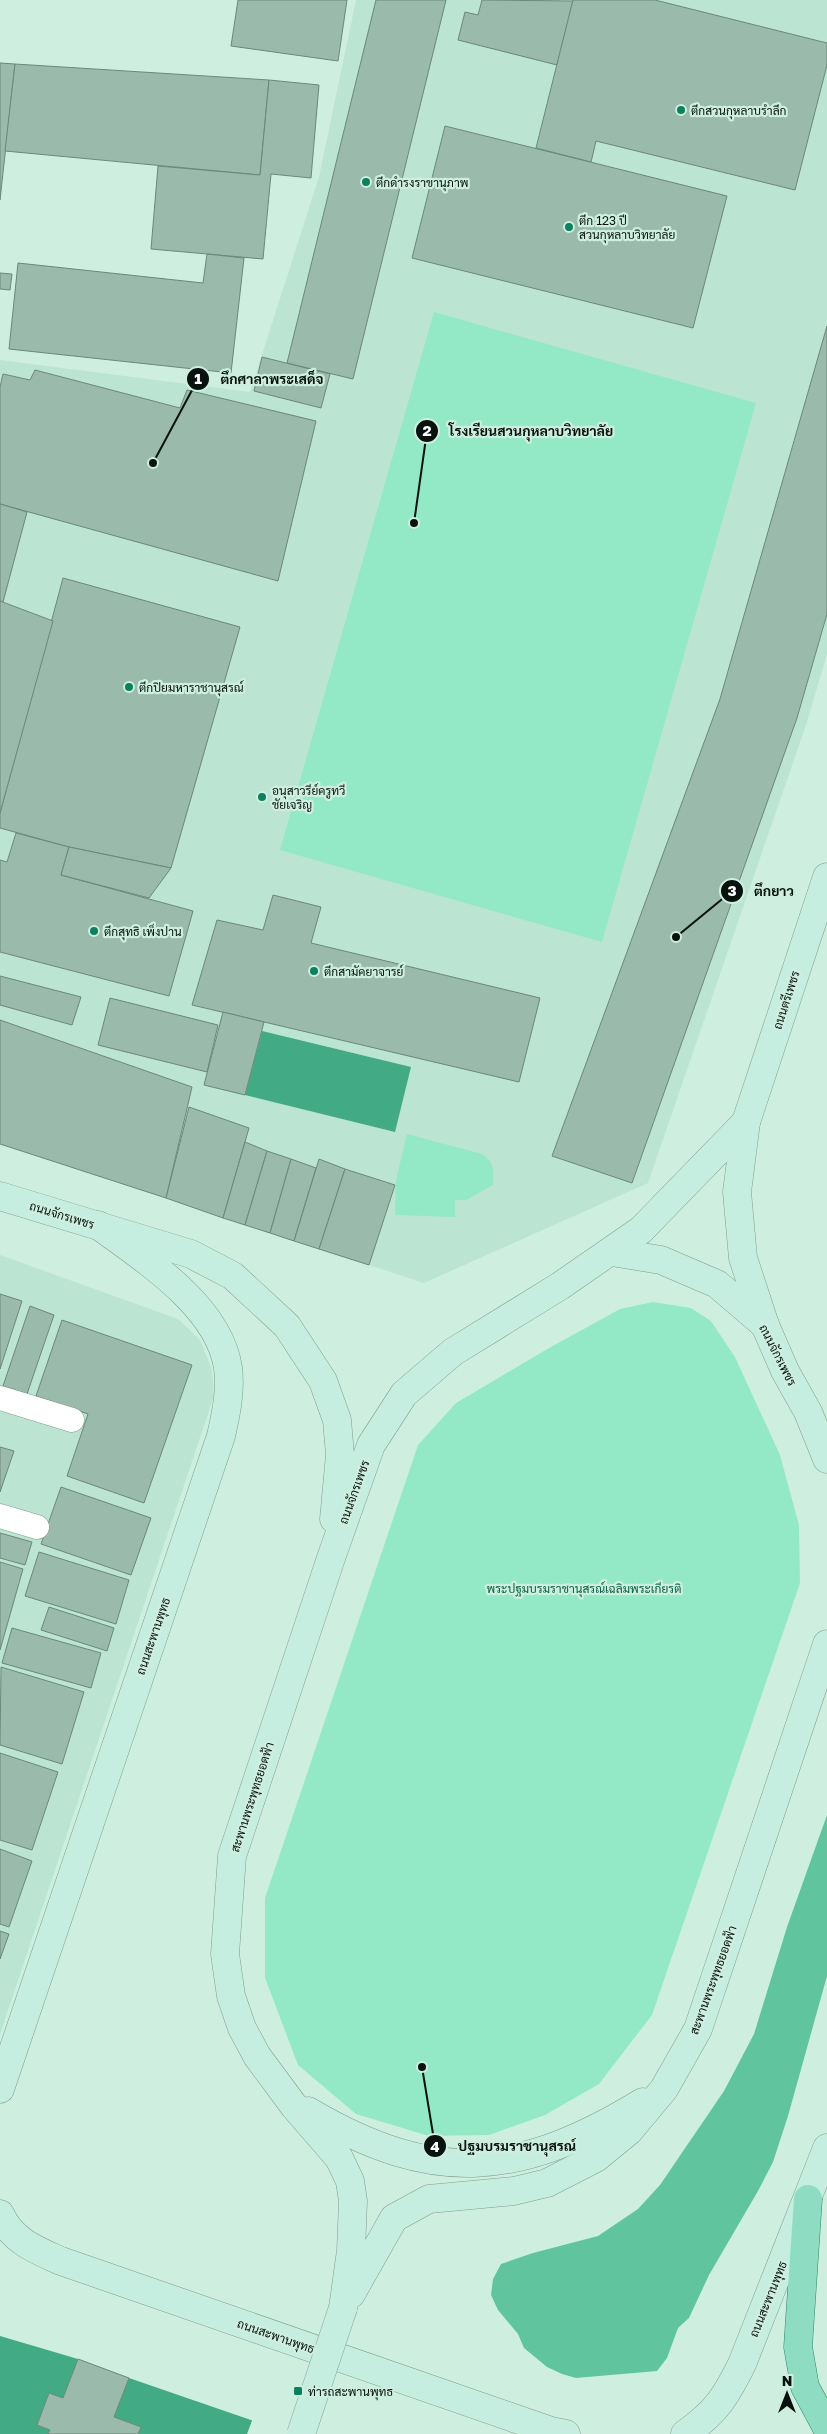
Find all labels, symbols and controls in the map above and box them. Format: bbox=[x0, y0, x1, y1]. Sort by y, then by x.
place label: ตึกสวนกุหลาบรำลึก bbox=[691, 103, 787, 120]
marker: ตึกสวนกุหลาบรำลึก bbox=[675, 104, 687, 116]
place label: ตึกดำรงราขานุภาพ bbox=[376, 175, 468, 192]
marker: ตึกดำรงราขานุภาพ bbox=[360, 176, 372, 188]
place label: ตึก 123 ปี สวนกุหลาบวิทยาลัย bbox=[579, 213, 675, 244]
marker: ตึก 123 ปี สวนกุหลาบวิทยาลัย bbox=[563, 221, 575, 233]
callout: ตึกศาลาพระเสด็จ bbox=[185, 365, 333, 394]
text: 1 bbox=[194, 369, 202, 387]
text: ตึกศาลาพระเสด็จ bbox=[220, 369, 324, 387]
callout: โรงเรียนสวนกุหลาบวิทยาลัย bbox=[414, 416, 623, 445]
text: 2 bbox=[422, 421, 432, 439]
text: โรงเรียนสวนกุหลาบวิทยาลัย bbox=[448, 422, 613, 442]
place label: ตึกปิยมหาราชานุสรณ์ bbox=[139, 680, 244, 697]
marker: ตึกปิยมหาราชานุสรณ์ bbox=[123, 681, 135, 693]
place label: อนุสาวรีย์ครูทวี ชัยเจริญ bbox=[272, 783, 345, 812]
marker: อนุสาวรีย์ครูทวี ชัยเจริญ bbox=[256, 791, 268, 803]
callout: ตึกยาว bbox=[719, 876, 804, 905]
text: 3 bbox=[727, 881, 737, 899]
text: ตึกยาว bbox=[754, 882, 794, 899]
place label: ตึกสุทธิ เพ็งปาน bbox=[104, 923, 182, 941]
marker: ตึกสุทธิ เพ็งปาน bbox=[88, 925, 100, 937]
place label: ตึกสามัคยาจารย์ bbox=[324, 964, 403, 979]
marker: ตึกสามัคยาจารย์ bbox=[308, 965, 320, 977]
street label: ถนนตรีเพชร bbox=[769, 969, 803, 1031]
street label: ถนนจักรเพชร bbox=[28, 1198, 96, 1232]
street label: ถนนจักรเพชร bbox=[756, 1322, 800, 1388]
street label: ถนนจักรเพชร bbox=[335, 1458, 373, 1526]
park label: พระปฐมบรมราชานุสรณ์เฉลิมพระเกียรติ bbox=[487, 1581, 681, 1598]
street label: ถนนสะพานพุทธ bbox=[133, 1595, 175, 1677]
street label: สะพานพระพุทธยอดฟ้า bbox=[227, 1740, 279, 1855]
street label: สะพานพระพุทธยอดฟ้า bbox=[686, 1923, 742, 2037]
callout: ปฐมบรมราชานุสรณ์ bbox=[423, 2132, 586, 2161]
text: 4 bbox=[430, 2137, 440, 2155]
text: ปฐมบรมราชานุสรณ์ bbox=[458, 2137, 577, 2157]
street label: ถนนสะพานพุทธ bbox=[746, 2258, 792, 2340]
street label: ถนนสะพานพุทธ bbox=[235, 2316, 317, 2358]
north arrow bbox=[762, 2369, 812, 2419]
text: N bbox=[782, 2372, 792, 2389]
place label: ท่ารถสะพานพุทธ bbox=[308, 2384, 393, 2401]
marker: ท่ารถสะพานพุทธ bbox=[292, 2385, 304, 2397]

